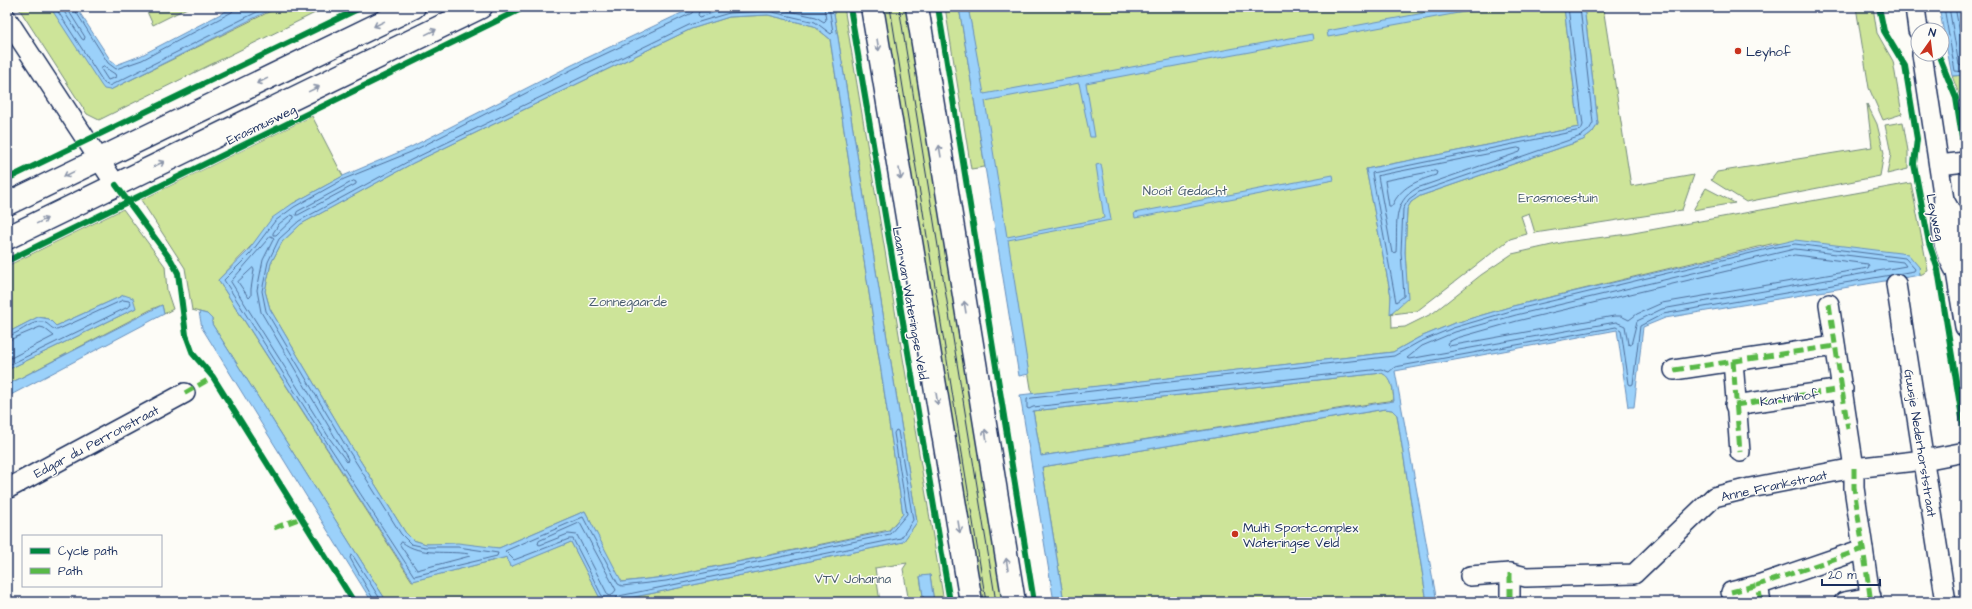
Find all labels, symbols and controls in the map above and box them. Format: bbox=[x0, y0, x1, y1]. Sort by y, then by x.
one-way arrow bbox=[373, 21, 385, 28]
north arrow bbox=[1910, 22, 1950, 62]
text: N bbox=[1927, 25, 1938, 41]
one-way arrow bbox=[424, 28, 436, 35]
one-way arrow bbox=[874, 39, 882, 52]
place label: Leyhof bbox=[1746, 43, 1791, 62]
marker: Leyhof bbox=[1733, 46, 1743, 56]
one-way arrow bbox=[256, 78, 268, 85]
one-way arrow bbox=[307, 85, 319, 92]
street label: Erasmusweg bbox=[224, 100, 300, 150]
one-way arrow bbox=[935, 145, 943, 158]
one-way arrow bbox=[153, 160, 165, 167]
one-way arrow bbox=[896, 167, 904, 180]
one-way arrow bbox=[63, 171, 75, 178]
park label: Nooit Gedacht bbox=[1143, 182, 1228, 200]
park label: Erasmoestuin bbox=[1518, 189, 1598, 207]
street label: Leyweg bbox=[1920, 192, 1949, 243]
one-way arrow bbox=[36, 217, 48, 224]
street label: Laan van Wateringse Veld bbox=[887, 225, 932, 382]
park label: Zonnegaarde bbox=[589, 293, 667, 312]
one-way arrow bbox=[961, 301, 969, 314]
street label: Guusje Nederhorststraat bbox=[1899, 368, 1941, 519]
street label: Kartinihof bbox=[1759, 385, 1820, 411]
one-way arrow bbox=[933, 392, 941, 405]
street label: Edgar du Perronstraat bbox=[31, 401, 163, 483]
one-way arrow bbox=[982, 429, 990, 442]
street label: Anne Frankstraat bbox=[1719, 466, 1830, 506]
place label: Multi Sportcomplex Wateringse Veld bbox=[1243, 519, 1359, 553]
one-way arrow bbox=[955, 520, 963, 533]
marker: Multi Sportcomplex Wateringse Veld bbox=[1230, 529, 1240, 539]
legend bbox=[22, 535, 162, 587]
text: Cycle path bbox=[58, 543, 117, 561]
one-way arrow bbox=[1003, 557, 1011, 570]
scale bar bbox=[1822, 561, 1880, 587]
text: Path bbox=[58, 563, 83, 580]
text: 20 m bbox=[1828, 567, 1857, 584]
park label: VTV Johanna bbox=[815, 570, 892, 588]

